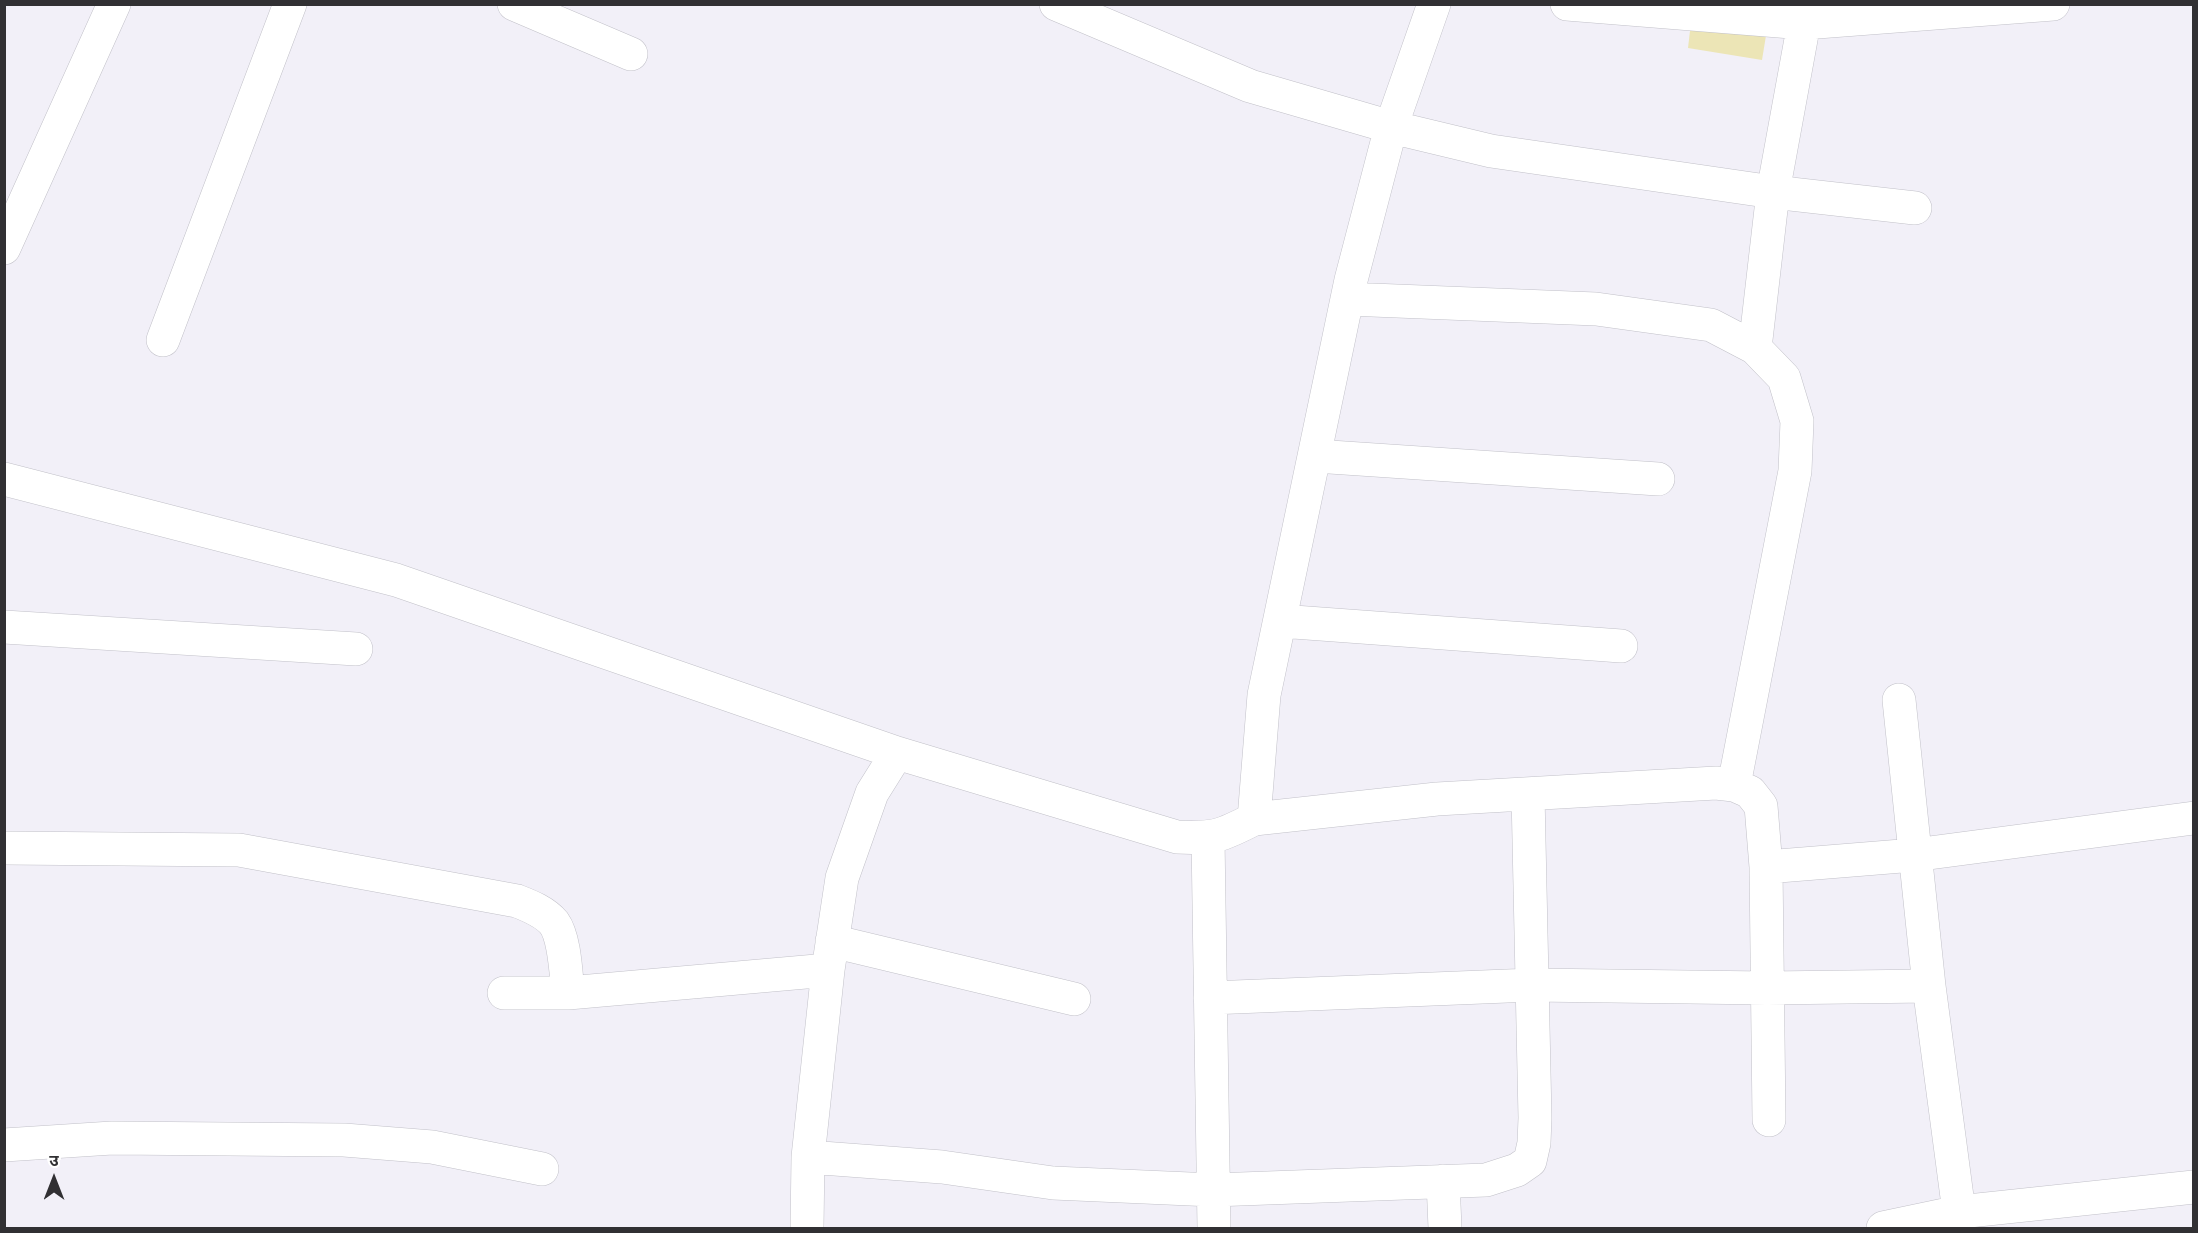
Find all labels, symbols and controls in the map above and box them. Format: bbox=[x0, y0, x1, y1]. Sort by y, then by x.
north arrow bbox=[24, 1149, 84, 1209]
text: उ bbox=[49, 1151, 59, 1171]

